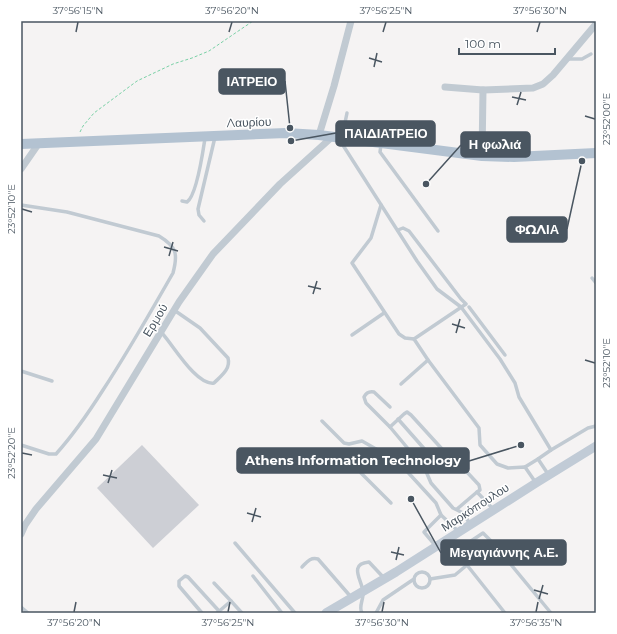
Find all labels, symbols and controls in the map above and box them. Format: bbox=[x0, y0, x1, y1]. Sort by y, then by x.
text: 37°56'15"N bbox=[52, 4, 104, 17]
text: 37°56'20"N bbox=[205, 4, 259, 17]
text: 37°56'25"N bbox=[360, 4, 412, 17]
text: 37°56'30"N bbox=[513, 4, 567, 17]
scale bar bbox=[459, 30, 555, 56]
text: 100 m bbox=[465, 36, 501, 51]
callout: ΙΑΤΡΕΙΟ bbox=[219, 69, 285, 94]
text: ΙΑΤΡΕΙΟ bbox=[227, 73, 277, 89]
text: 23°52'00"E bbox=[600, 92, 613, 145]
street label: Λαυρίου bbox=[226, 114, 272, 130]
callout: ΠΑΙΔΙΑΤΡΕΙΟ bbox=[336, 121, 435, 146]
text: ΠΑΙΔΙΑΤΡΕΙΟ bbox=[344, 125, 428, 141]
callout: Η φωλιά bbox=[461, 132, 530, 157]
text: Η φωλιά bbox=[469, 136, 521, 152]
text: 23°52'10"E bbox=[5, 184, 18, 234]
callout: ΦΩΛΙΑ bbox=[507, 217, 567, 242]
text: ΦΩΛΙΑ bbox=[515, 221, 560, 237]
street label: Ερμού bbox=[139, 301, 171, 339]
text: 23°52'10"E bbox=[600, 338, 613, 388]
text: 23°52'20"E bbox=[5, 427, 18, 479]
callout: Athens Information Technology bbox=[237, 448, 469, 473]
text: Athens Information Technology bbox=[244, 452, 461, 468]
street label: Μαρκόπουλου bbox=[438, 479, 512, 535]
callout: Μεγαγιάννης Α.Ε. bbox=[441, 540, 566, 565]
text: Μεγαγιάννης Α.Ε. bbox=[450, 544, 558, 560]
text: 37°56'20"N bbox=[47, 616, 101, 629]
text: 37°56'25"N bbox=[202, 616, 254, 629]
text: 37°56'30"N bbox=[355, 616, 409, 629]
text: 37°56'35"N bbox=[510, 616, 562, 629]

